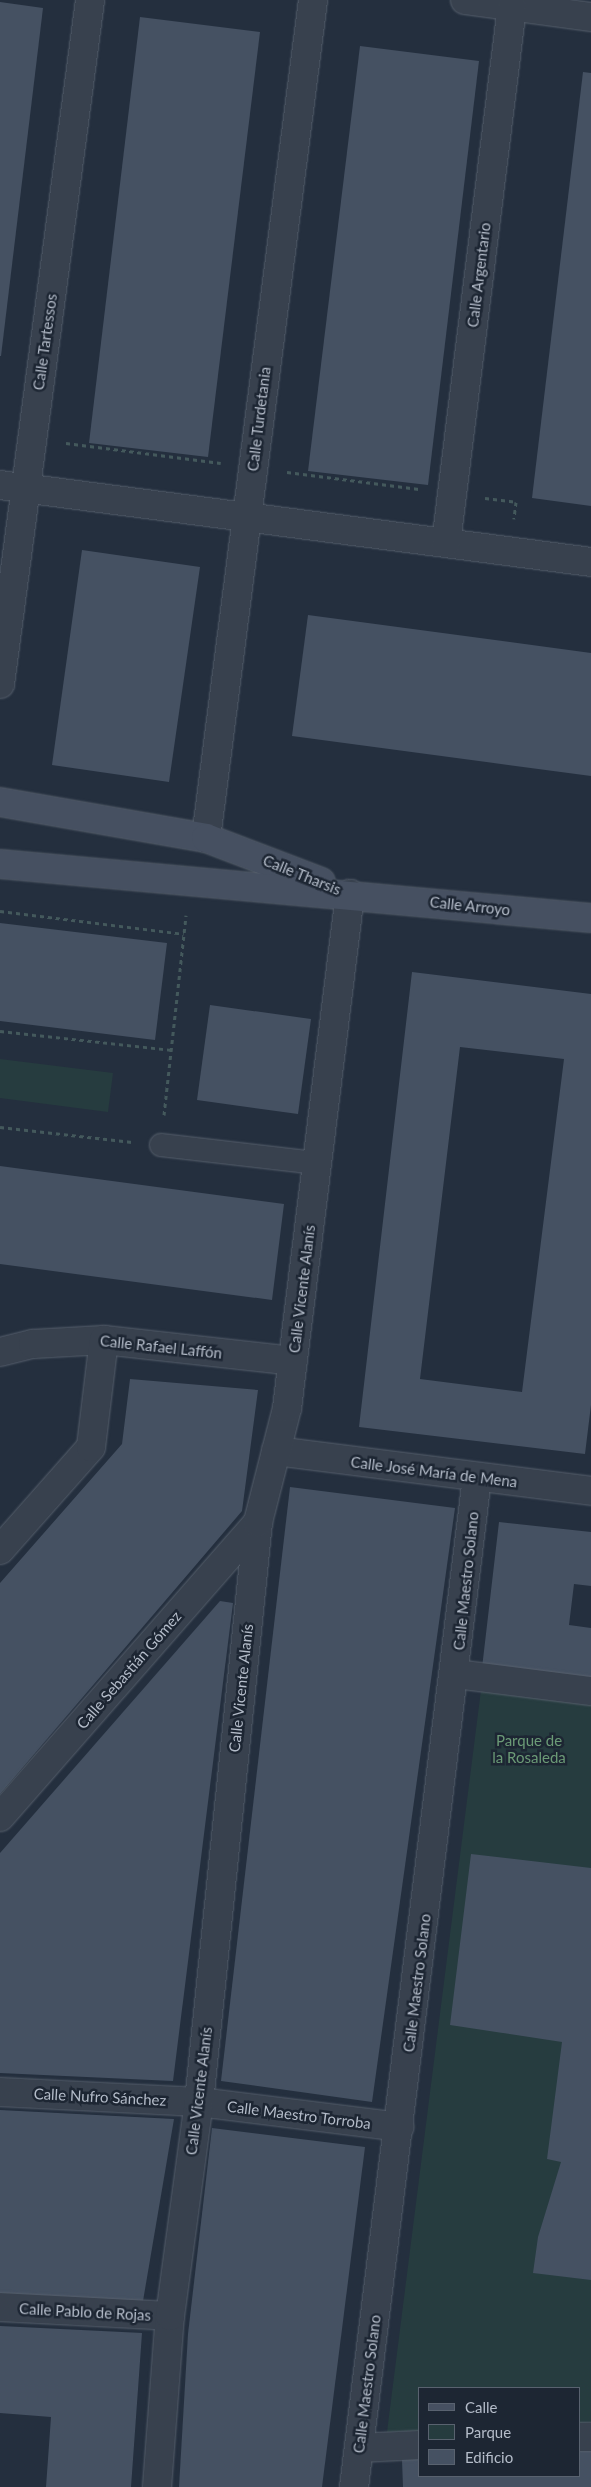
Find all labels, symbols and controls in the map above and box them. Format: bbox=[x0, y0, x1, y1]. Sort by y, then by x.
street label: Calle Argentario bbox=[464, 221, 494, 329]
street label: Calle Tartessos bbox=[29, 292, 61, 392]
street label: Calle Turdetania bbox=[244, 365, 274, 473]
street label: Calle Tharsis bbox=[260, 851, 344, 899]
street label: Calle Arroyo bbox=[429, 893, 511, 919]
street label: Calle Vicente Alanís bbox=[285, 1223, 319, 1355]
street label: Calle Rafael Laffón bbox=[99, 1332, 223, 1362]
street label: Calle José María de Mena bbox=[349, 1453, 519, 1491]
street label: Calle Maestro Solano bbox=[450, 1511, 482, 1651]
street label: Calle Sebastián Gómez bbox=[73, 1607, 185, 1733]
street label: Calle Vicente Alanís bbox=[225, 1622, 257, 1754]
park label: Parque de la Rosaleda bbox=[492, 1731, 566, 1766]
street label: Calle Maestro Solano bbox=[400, 1913, 434, 2053]
street label: Calle Vicente Alanís bbox=[182, 2025, 216, 2157]
street label: Calle Nufro Sánchez bbox=[33, 2085, 167, 2109]
street label: Calle Maestro Torroba bbox=[226, 2097, 372, 2133]
street label: Calle Pablo de Rojas bbox=[19, 2300, 151, 2324]
street label: Calle Maestro Solano bbox=[350, 2314, 384, 2454]
legend bbox=[418, 2387, 581, 2477]
text: Calle bbox=[465, 2398, 497, 2416]
text: Parque bbox=[465, 2423, 511, 2441]
text: Edificio bbox=[465, 2448, 513, 2466]

